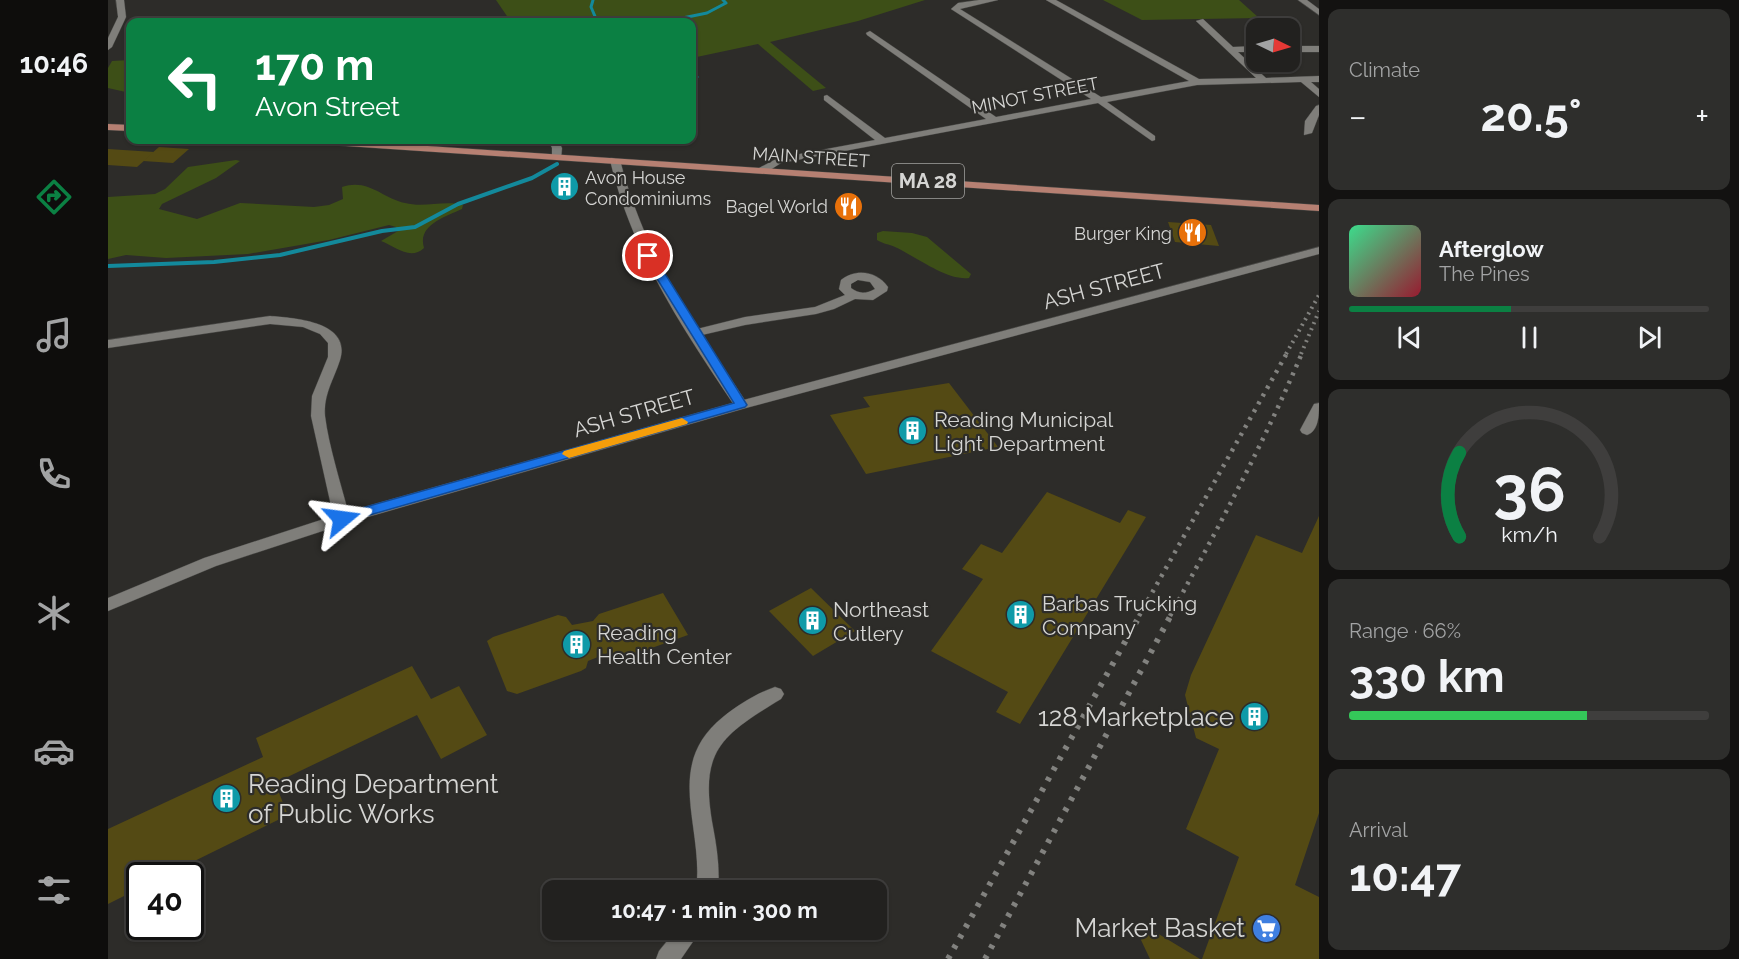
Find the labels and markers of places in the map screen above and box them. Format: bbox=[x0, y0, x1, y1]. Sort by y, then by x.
place label: Avon House Condominiums bbox=[585, 167, 712, 209]
building icon: Avon House Condominiums bbox=[548, 171, 580, 203]
restaurant icon: Bagel World bbox=[833, 190, 865, 222]
place label: Bagel World bbox=[725, 196, 828, 217]
restaurant icon: Burger King bbox=[1177, 217, 1209, 249]
place label: Burger King bbox=[1074, 223, 1172, 244]
pin bbox=[622, 230, 673, 281]
place label: Reading Municipal Light Department bbox=[934, 407, 1114, 456]
building icon: Reading Municipal Light Department bbox=[897, 415, 929, 447]
place label: Barbas Trucking Company bbox=[1042, 591, 1197, 640]
place label: Northeast Cutlery bbox=[833, 597, 929, 646]
building icon: Barbas Trucking Company bbox=[1005, 599, 1037, 631]
building icon: Northeast Cutlery bbox=[796, 605, 828, 637]
place label: Reading Health Center bbox=[597, 620, 732, 669]
building icon: Reading Health Center bbox=[560, 628, 592, 660]
building icon: 128 Marketplace bbox=[1239, 701, 1271, 733]
place label: 128 Marketplace bbox=[1038, 702, 1234, 732]
place label: Reading Department of Public Works bbox=[248, 769, 499, 829]
building icon: Reading Department of Public Works bbox=[211, 783, 243, 815]
supermarket icon: Market Basket bbox=[1250, 912, 1282, 944]
place label: Market Basket bbox=[1075, 913, 1245, 943]

